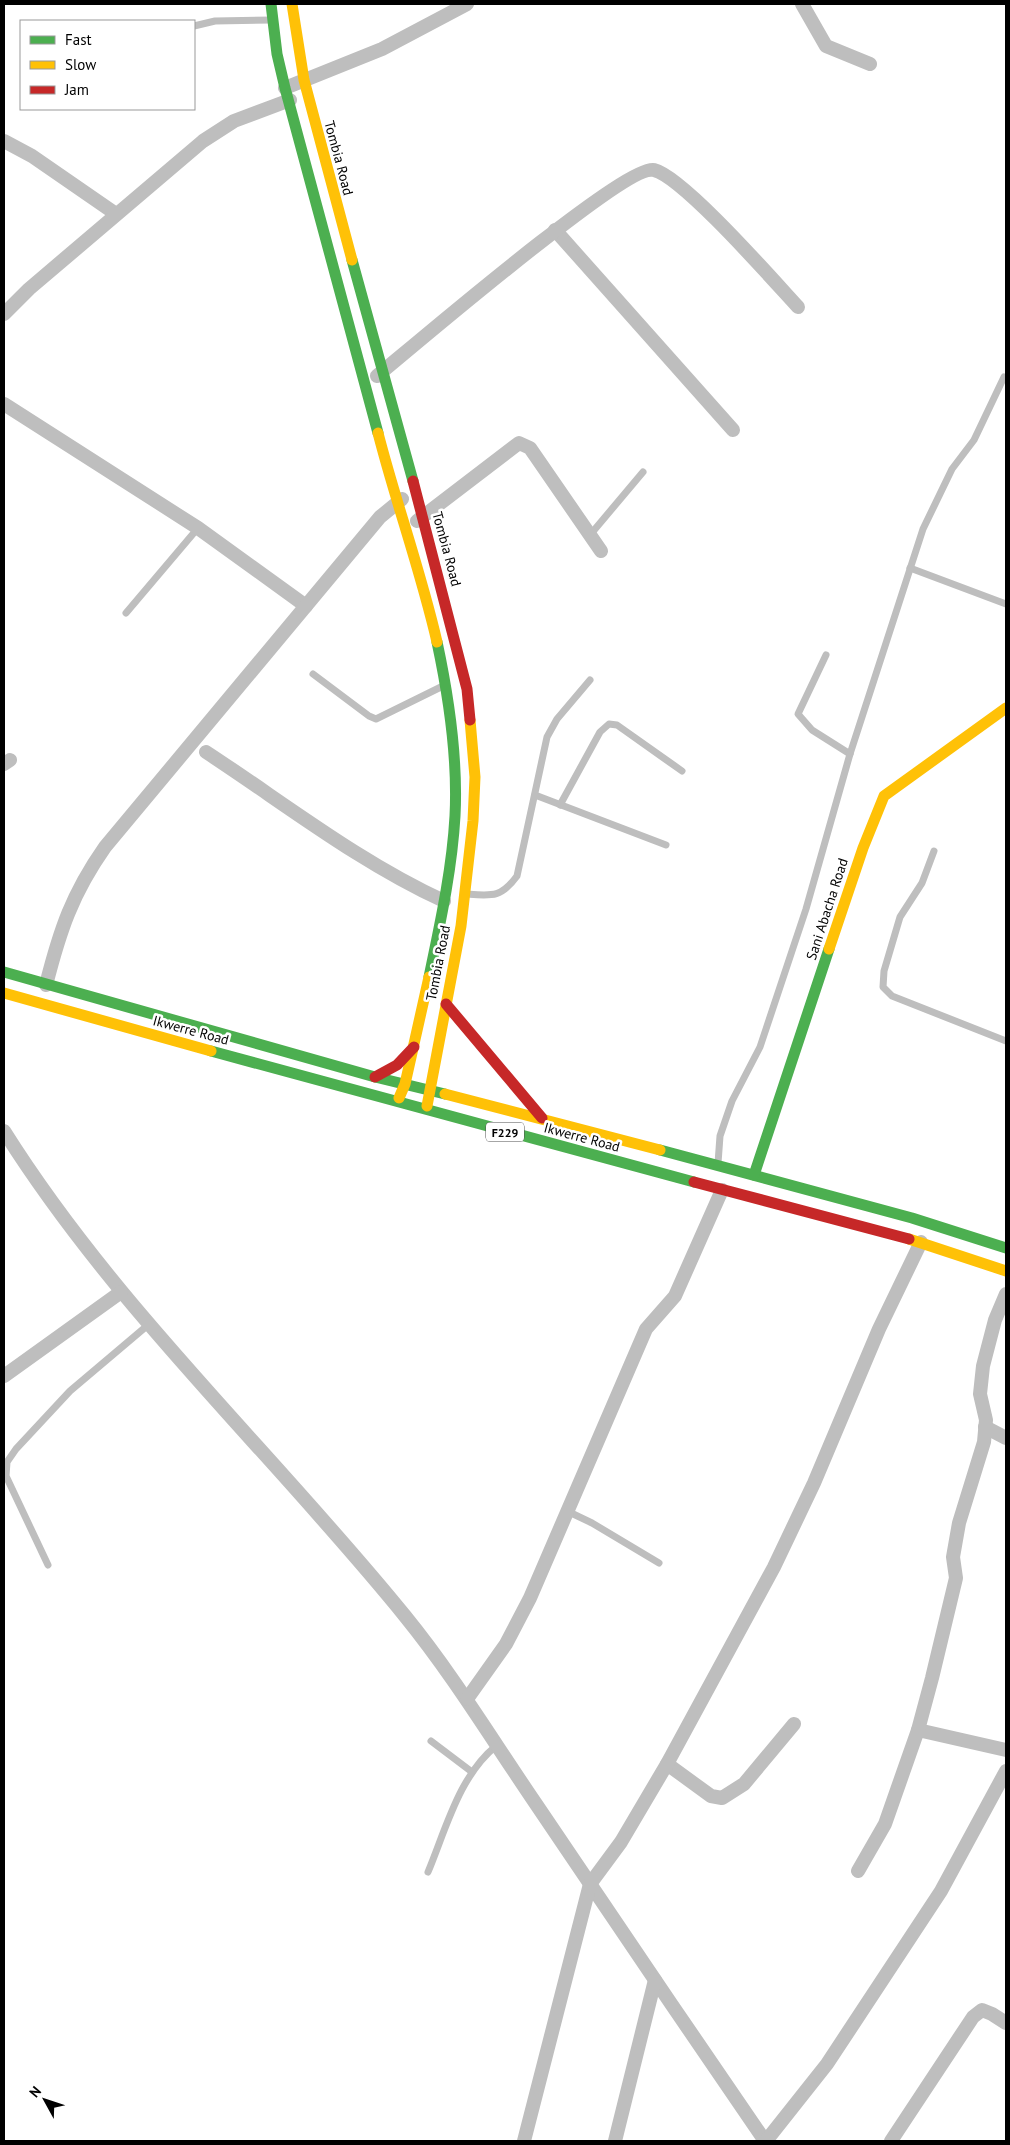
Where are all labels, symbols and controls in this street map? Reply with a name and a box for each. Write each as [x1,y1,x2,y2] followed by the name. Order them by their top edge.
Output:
[20,20,195,110] legend
[65,30,92,49] text: Fast
[65,55,96,74] text: Slow
[64,80,89,99] text: Jam
[320,119,358,197] street label: Tombia Road
[428,510,466,588] street label: Tombia Road
[802,856,852,962] street label: Sani Abacha Road
[422,924,454,1002] street label: Tombia Road
[151,1011,231,1049] street label: Ikwerre Road
[542,1118,622,1156] street label: Ikwerre Road
[486,1122,524,1142] road number: F229
[20,2075,70,2125] north arrow
[25,2082,45,2101] text: N

